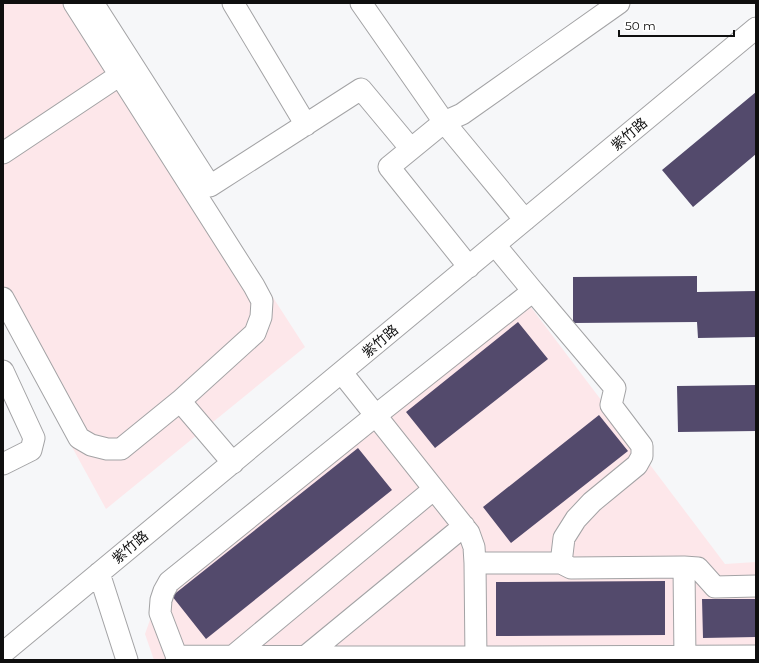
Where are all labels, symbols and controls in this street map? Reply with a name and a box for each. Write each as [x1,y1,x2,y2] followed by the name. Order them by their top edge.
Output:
[619,12,734,38] scale bar
[625,18,656,33] text: 50 m
[607,114,651,154] street label: 紫竹路
[358,321,402,361] street label: 紫竹路
[108,527,152,567] street label: 紫竹路

